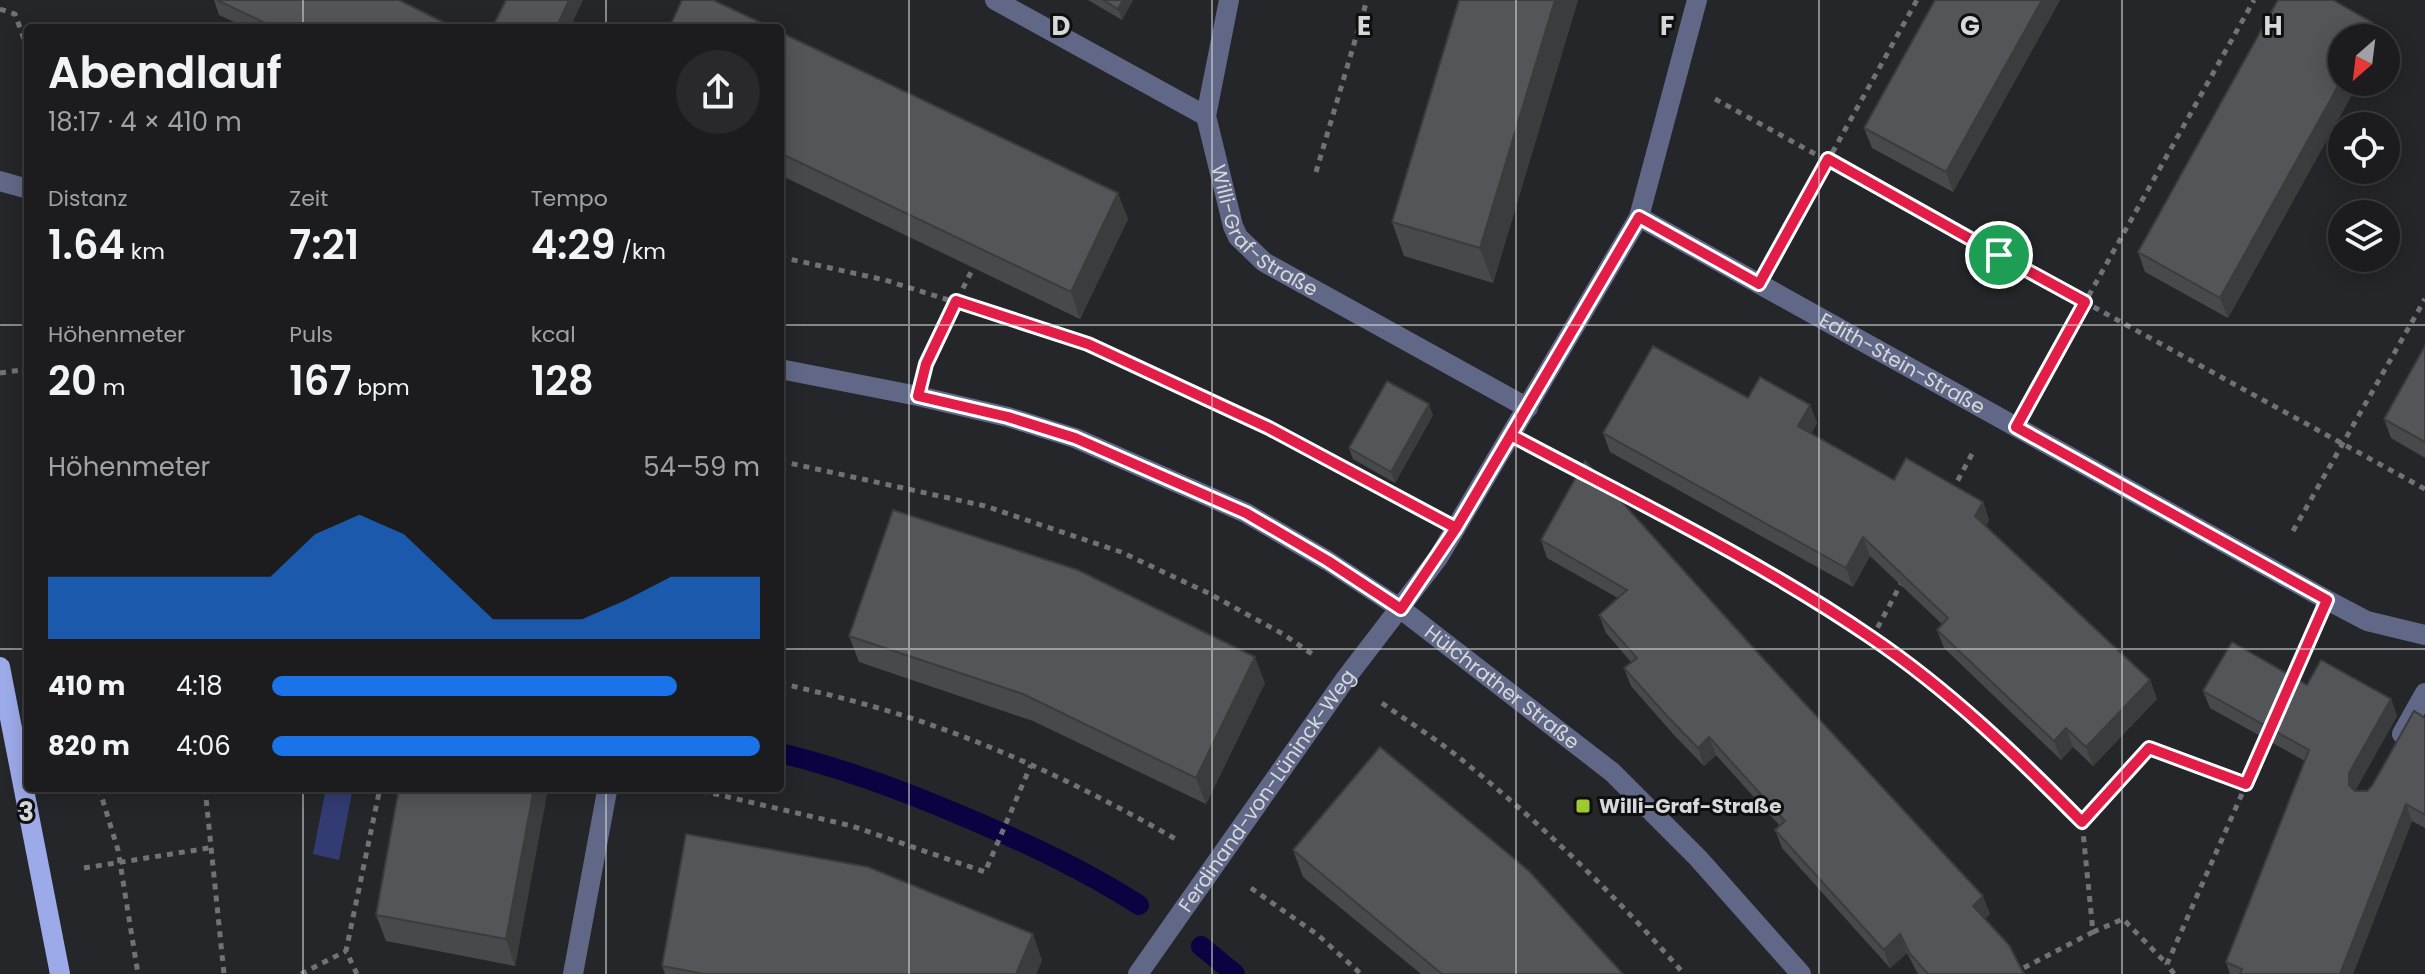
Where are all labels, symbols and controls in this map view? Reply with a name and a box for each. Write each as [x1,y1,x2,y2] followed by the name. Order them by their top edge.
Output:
[1052,8,1071,44] text: D
[1357,8,1371,44] text: E
[1660,8,1674,44] text: F
[1960,8,1980,44] text: G
[2263,8,2283,44] text: H
[2328,24,2400,96] north arrow
[2328,24,2400,272] map controls
[48,42,282,103] text: Abendlauf
[676,50,760,134] button: share
[48,104,242,140] text: 18:17 · 4 × 410 m
[2328,112,2400,184] button: locate
[1204,162,1323,303] street label: Willi-Graf-Straße
[48,183,127,214] text: Distanz
[289,183,328,214] text: Zeit
[531,183,608,214] text: Tempo
[2328,200,2400,272] button: layers
[48,217,125,273] text: 1.64
[289,217,359,273] text: 7:21
[531,217,616,273] text: 4:29
[1965,221,2033,289] pin
[1977,233,2021,277] icon: arrive
[125,236,165,267] text: km
[616,236,666,267] text: /km
[1814,306,1990,421] street label: Edith-Stein-Straße
[48,319,185,350] text: Höhenmeter
[289,319,333,350] text: Puls
[531,319,576,350] text: kcal
[48,353,97,409] text: 20
[289,353,351,409] text: 167
[531,353,594,409] text: 128
[97,372,125,403] text: m
[351,372,410,403] text: bpm
[48,449,210,485] text: Höhenmeter
[643,449,760,485] text: 54–59 m
[1419,618,1585,756] street label: Hülchrather Straße
[1172,663,1362,918] street label: Ferdinand-von-Lüninck-Weg
[48,668,125,704] text: 410 m
[176,668,223,704] text: 4:18
[48,728,130,764] text: 820 m
[176,728,231,764] text: 4:06
[1599,792,1782,820] place label: Willi-Graf-Straße
[18,794,34,830] text: 3
[1574,797,1592,815] marker: Willi-Graf-Straße

